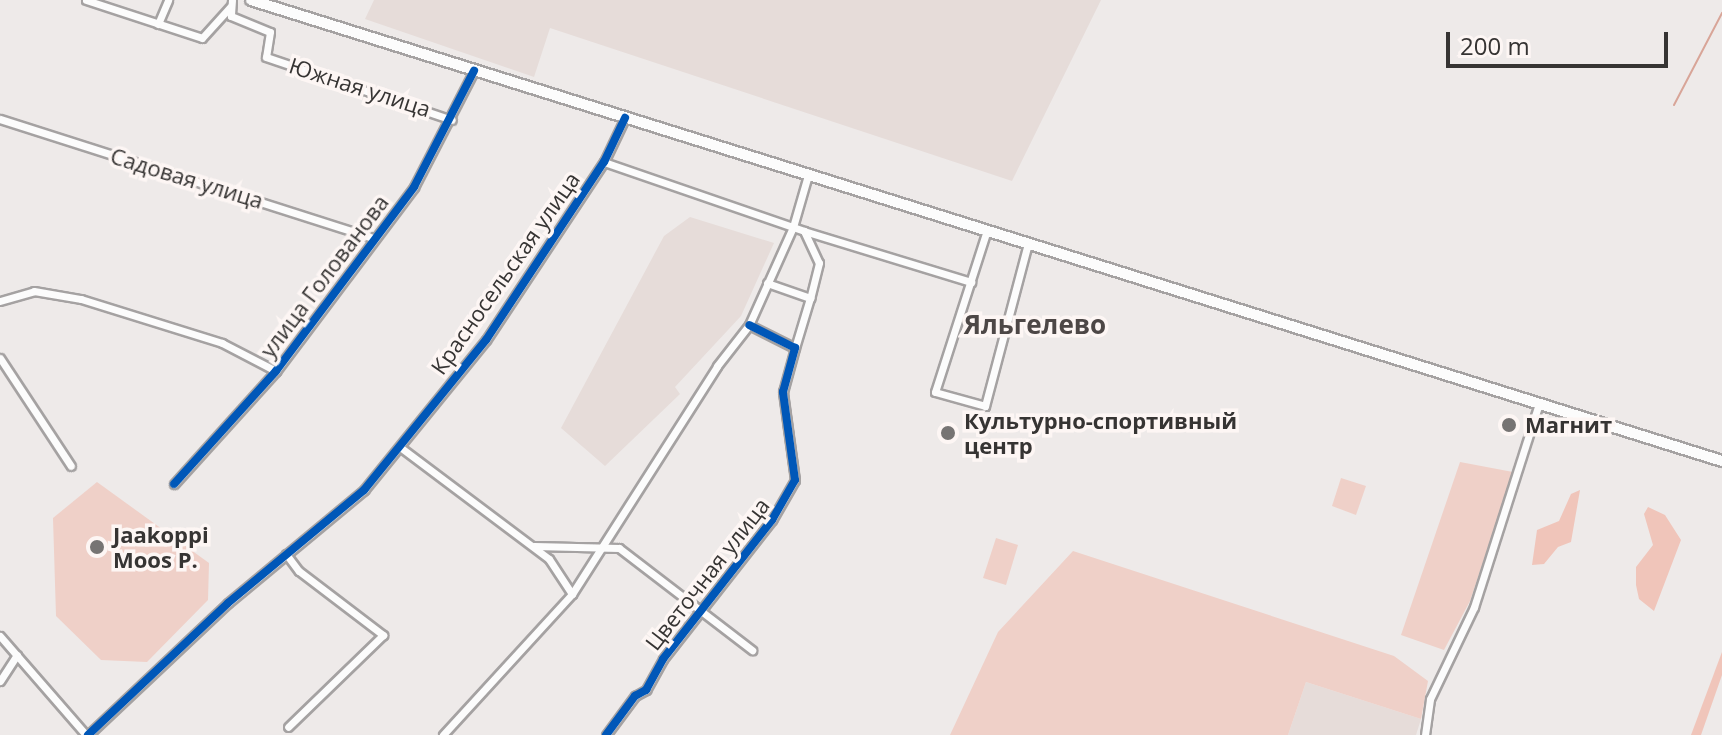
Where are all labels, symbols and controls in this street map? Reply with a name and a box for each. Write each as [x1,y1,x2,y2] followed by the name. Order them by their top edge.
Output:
[1450,16,1672,66] scale bar
[1460,29,1530,62] text: 200 m
[286,52,434,122] street label: Южная улица
[107,142,267,214] street label: Садовая улица
[425,167,585,379] street label: Красносельская улица
[254,190,394,362] street label: улица Голованова
[964,309,1106,341] district label: Яльгелево
[964,407,1237,458] place label: Культурно-спортивный центр
[1525,412,1612,438] place label: Магнит
[1500,416,1518,434] marker: Магнит
[939,424,957,442] marker: Культурно-спортивный центр
[639,493,775,655] street label: Цветочная улица
[113,521,209,572] place label: Jaakoppi Moos P.
[88,538,106,556] marker: Jaakoppi Moos P.

